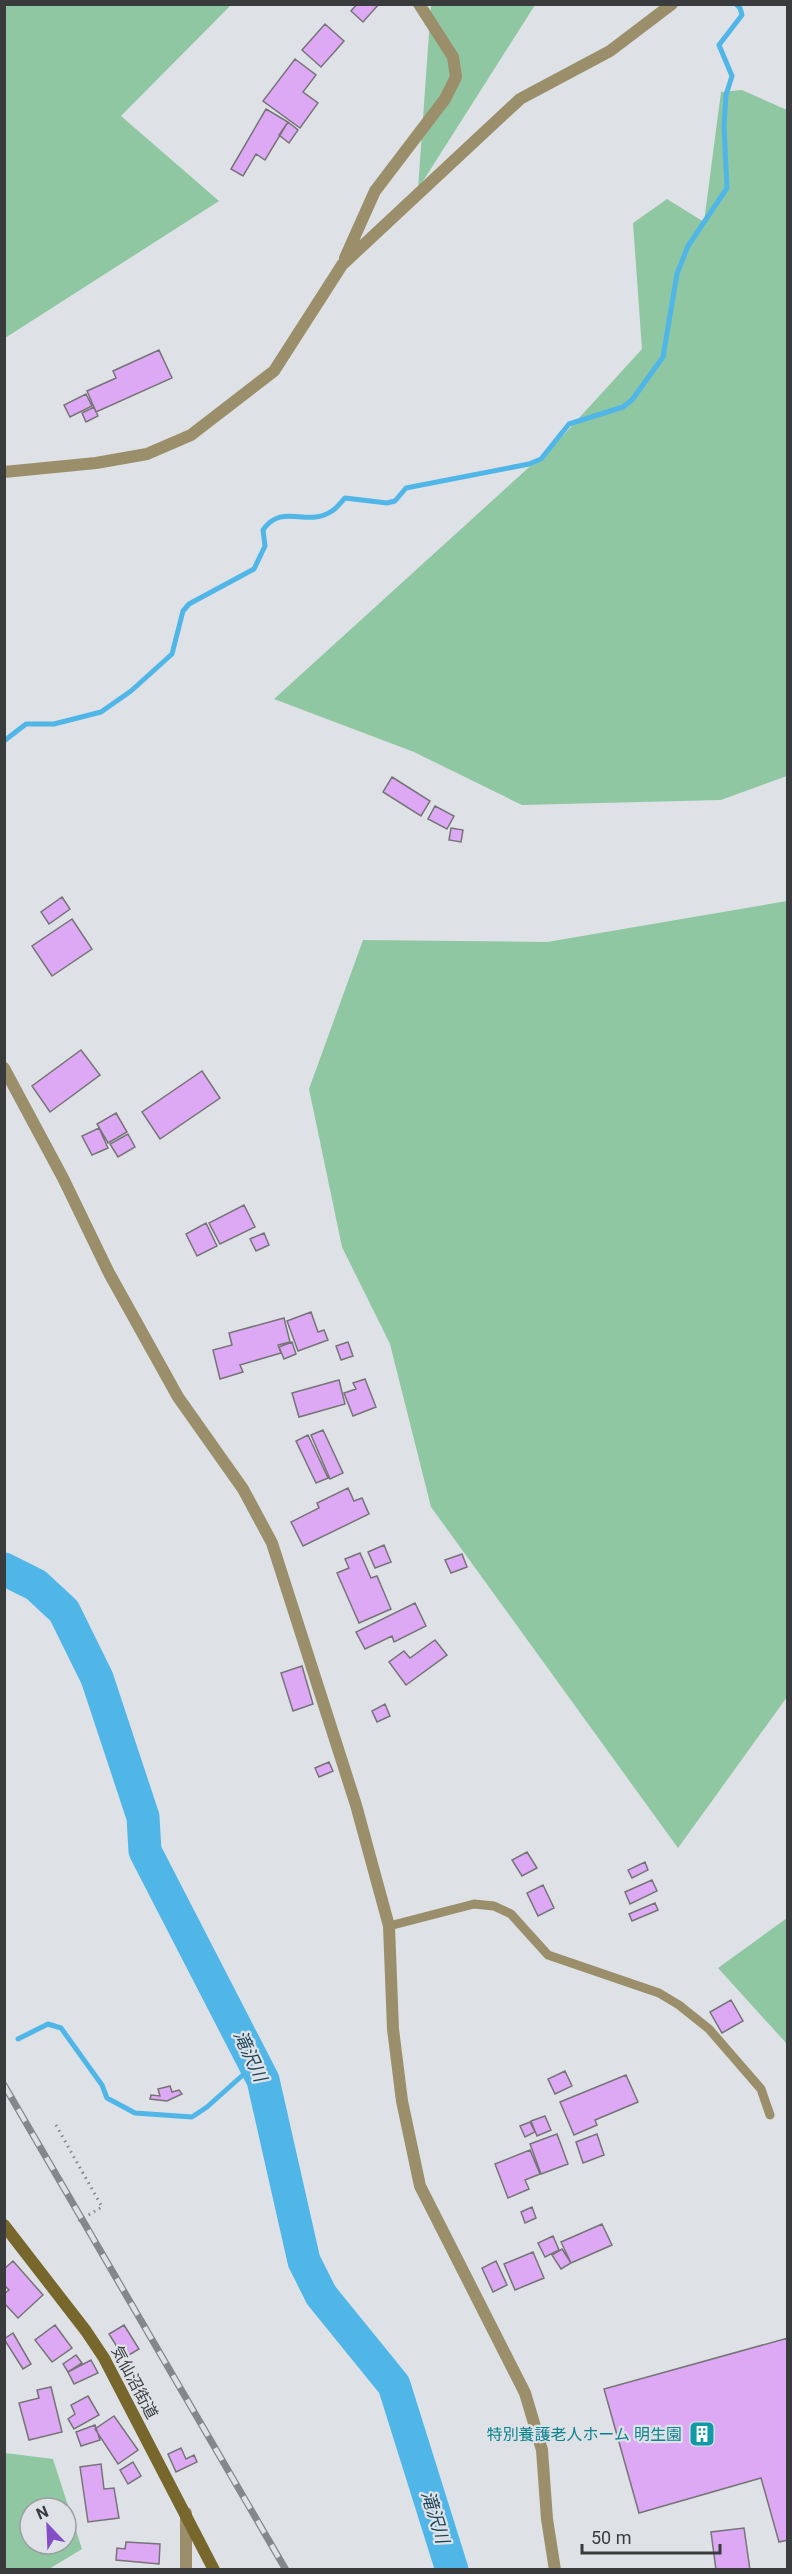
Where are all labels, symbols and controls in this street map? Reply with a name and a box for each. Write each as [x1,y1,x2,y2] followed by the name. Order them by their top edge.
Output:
[230,2027,272,2087] water label: 滝沢川
[107,2342,162,2422] street label: 気仙沼街道
[687,2419,717,2449] building icon: 特別養護老人ホーム 明生園
[487,2425,682,2444] place label: 特別養護老人ホーム 明生園
[418,2488,454,2548] water label: 滝沢川
[18,2496,78,2556] north arrow
[33,2502,51,2524] text: N
[582,2517,720,2555] scale bar
[591,2527,631,2548] text: 50 m

